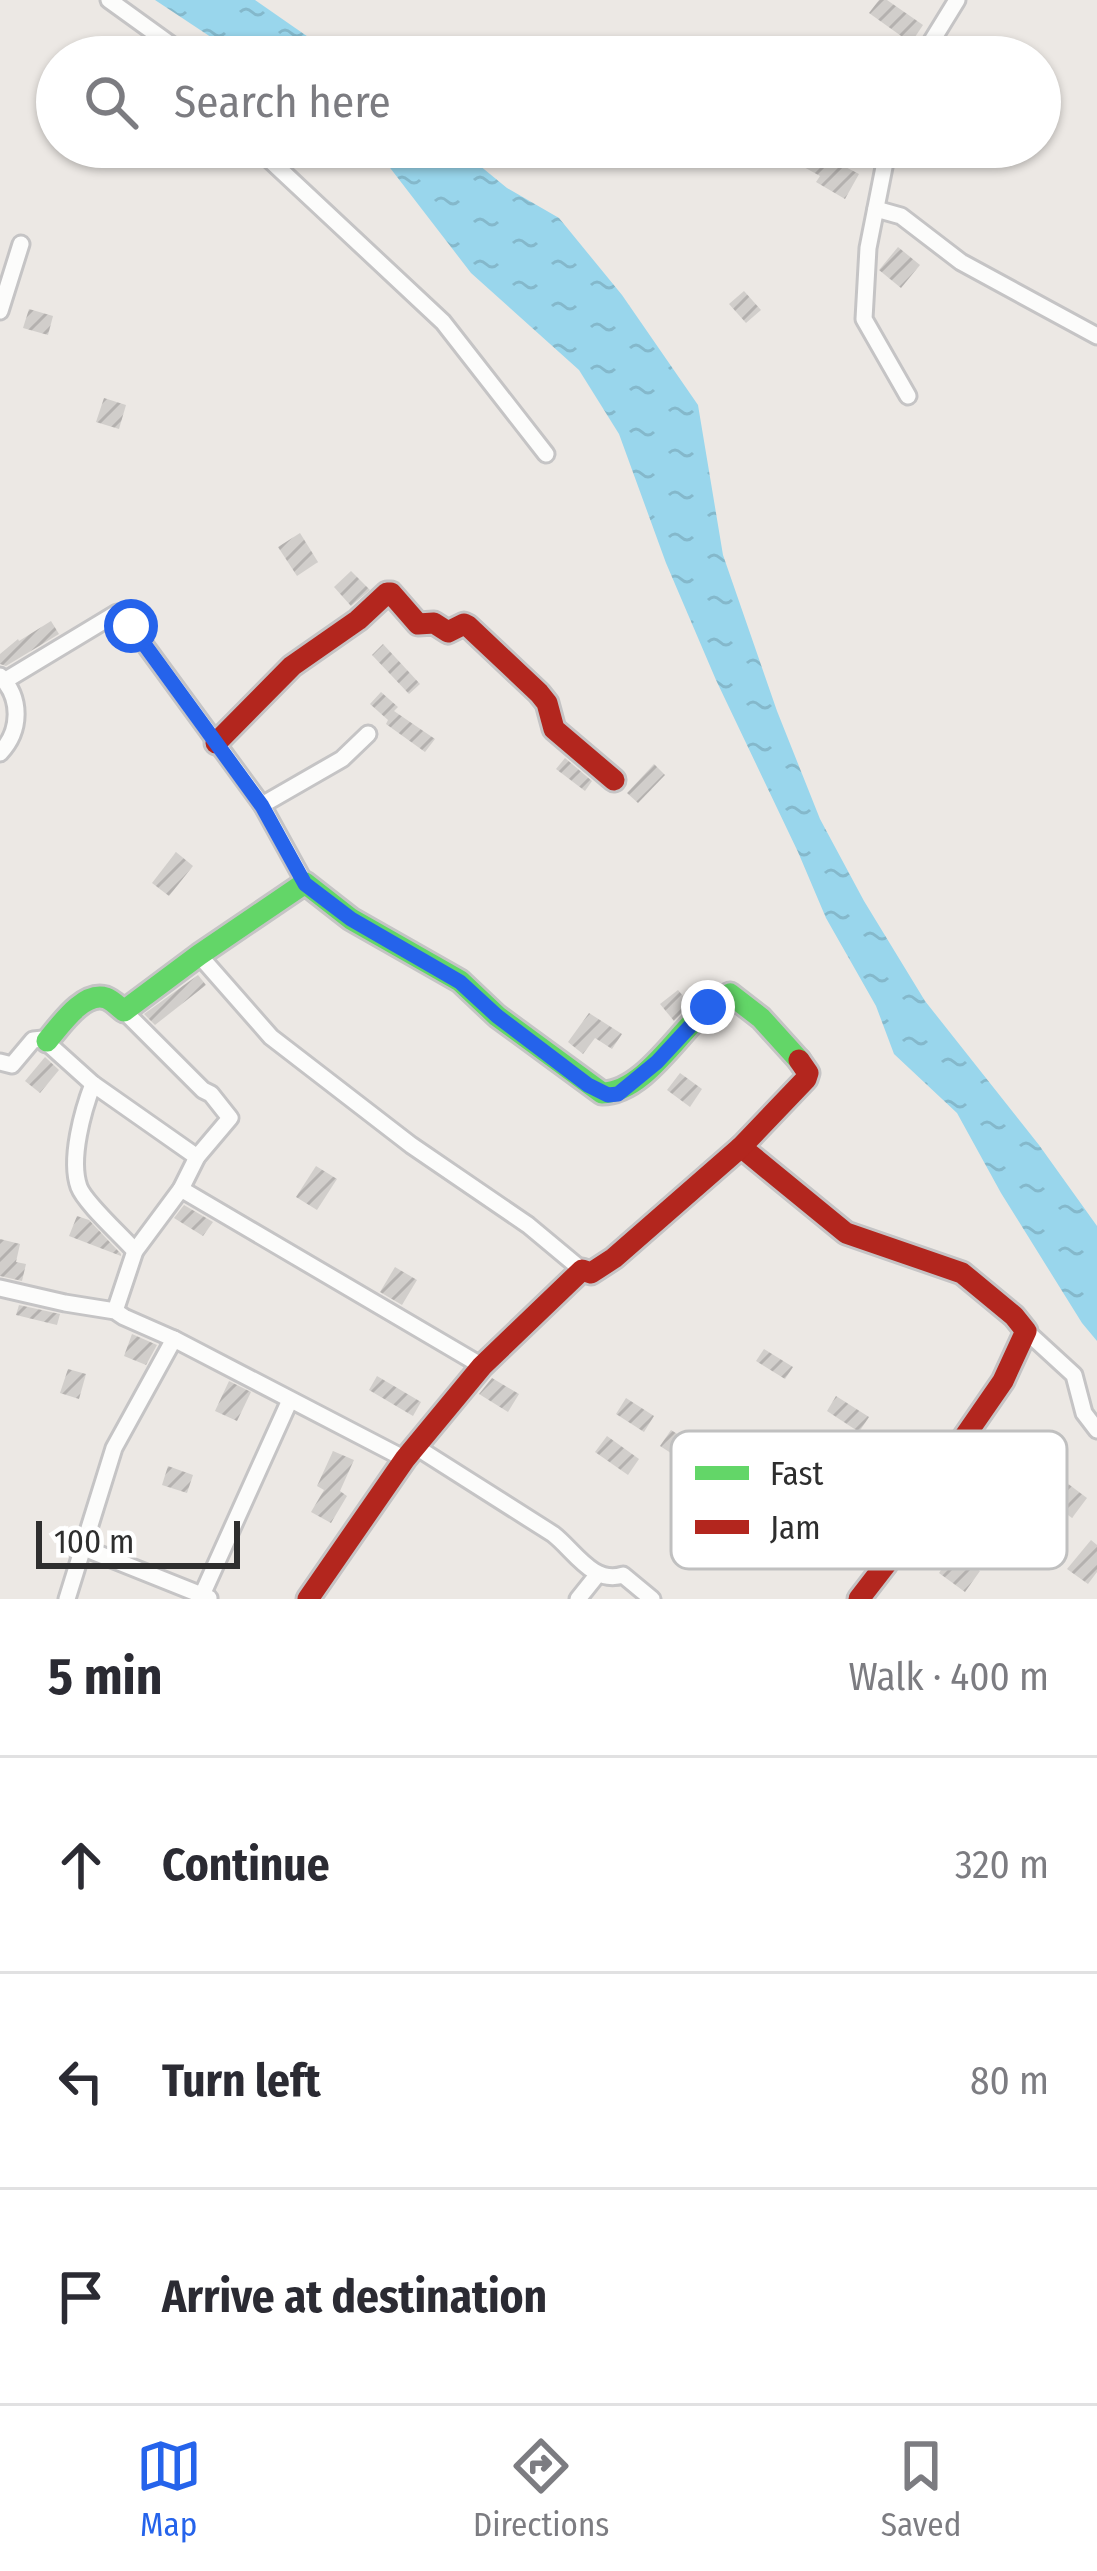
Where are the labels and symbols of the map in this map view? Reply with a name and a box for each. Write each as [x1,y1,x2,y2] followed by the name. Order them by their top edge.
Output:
[104,599,158,653] route start
[681,980,735,1034] route end
[671,1431,1067,1569] legend
[770,1454,824,1494] text: Fast
[770,1508,821,1548] text: Jam
[36,1515,240,1568] scale bar

